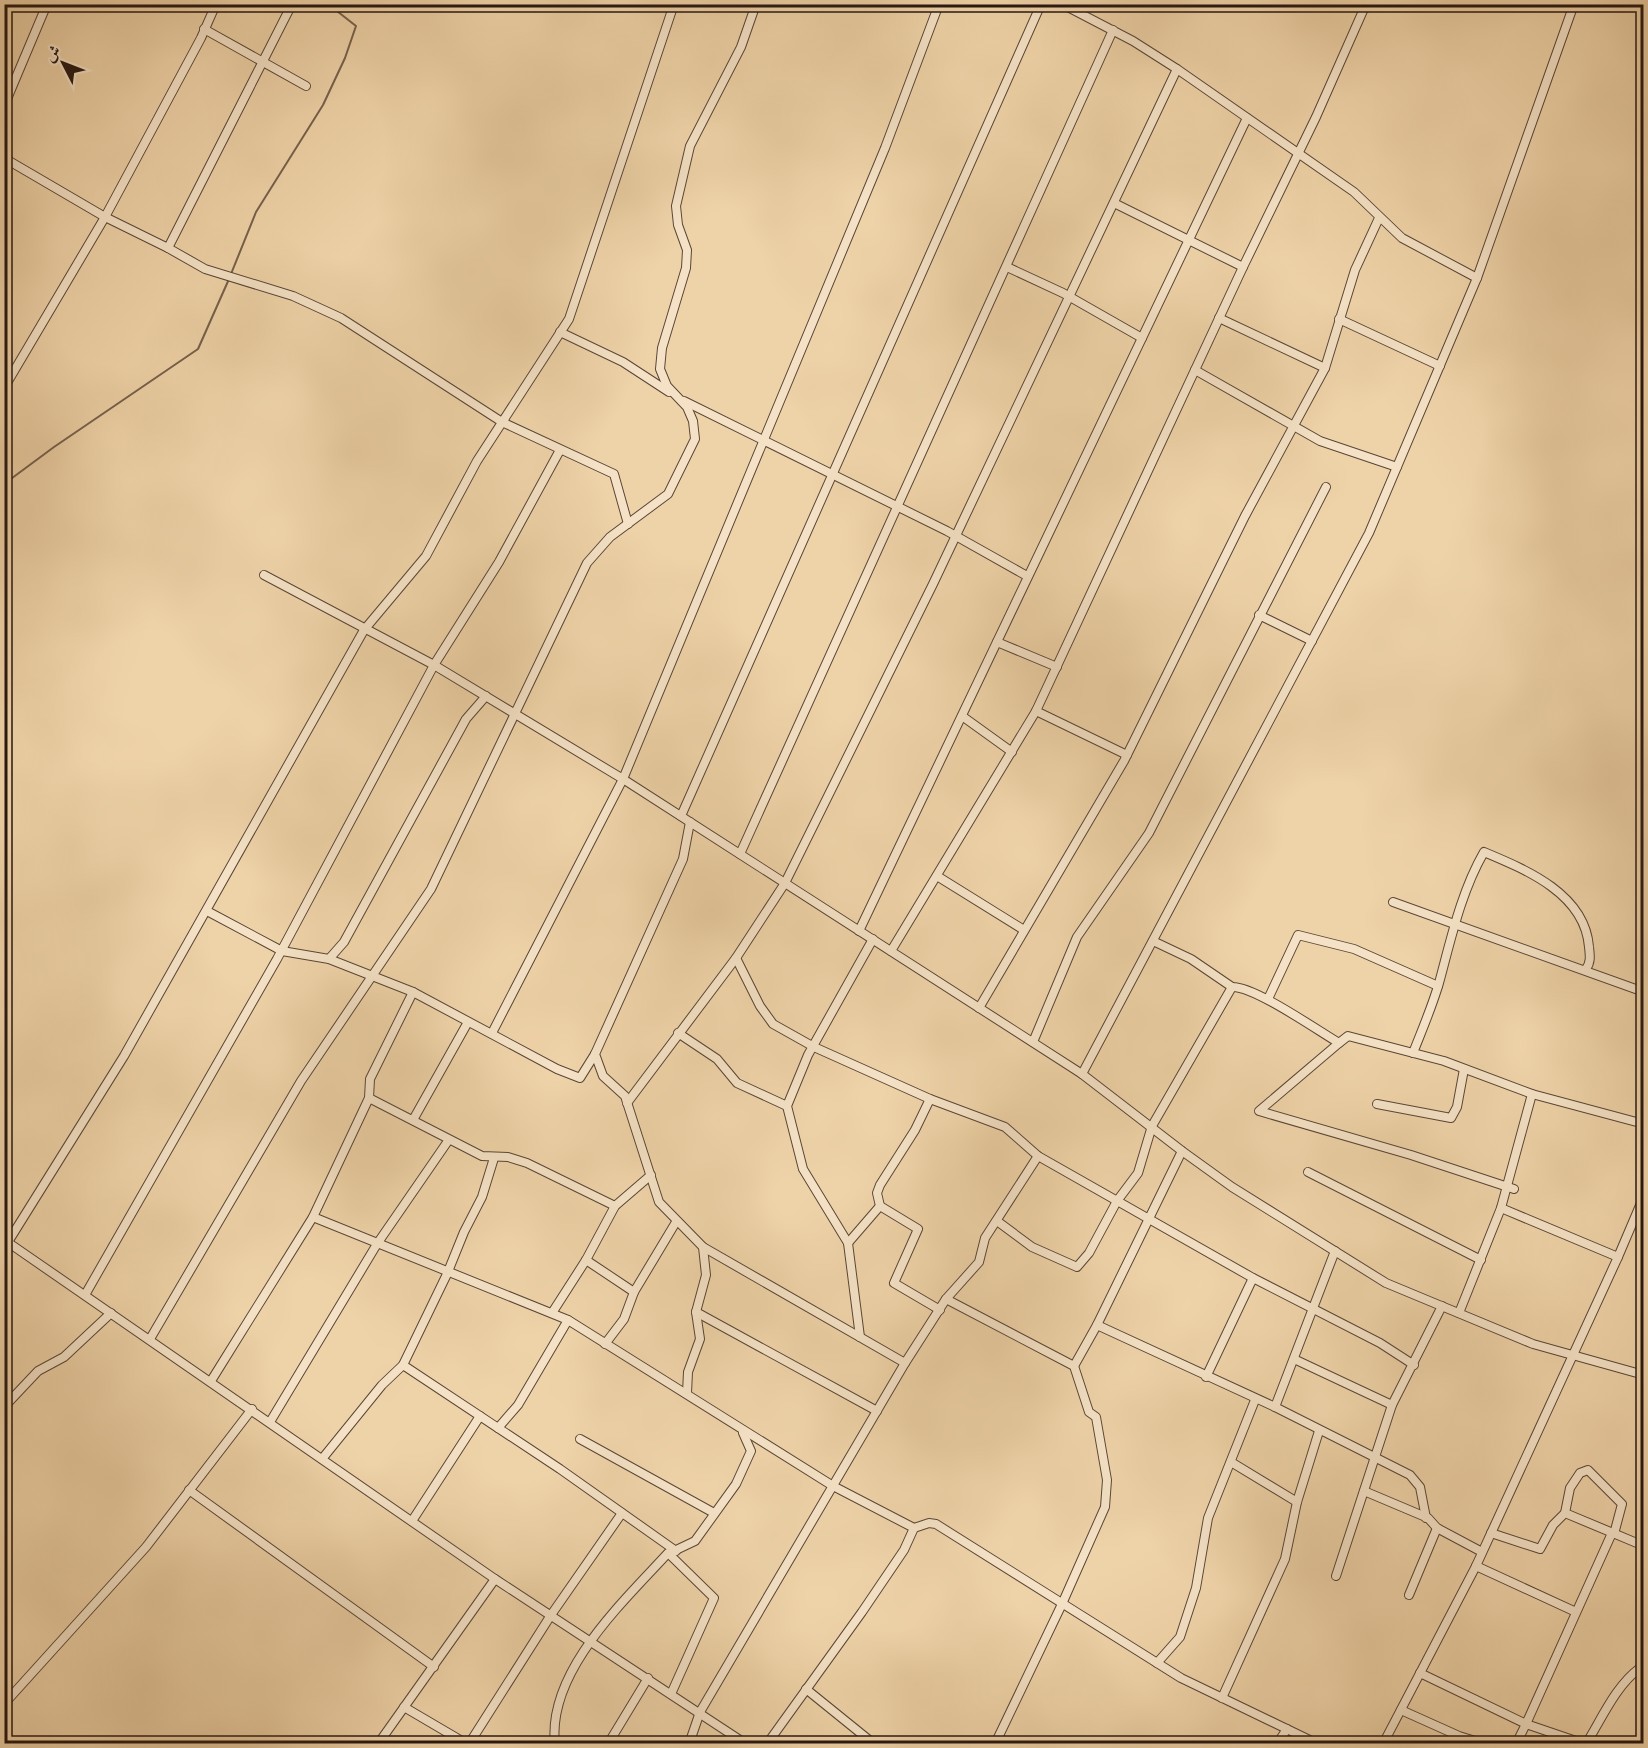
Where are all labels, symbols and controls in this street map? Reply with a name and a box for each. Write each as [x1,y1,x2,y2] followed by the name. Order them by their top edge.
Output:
[33,33,93,93] north arrow
[40,41,68,68] text: ش

